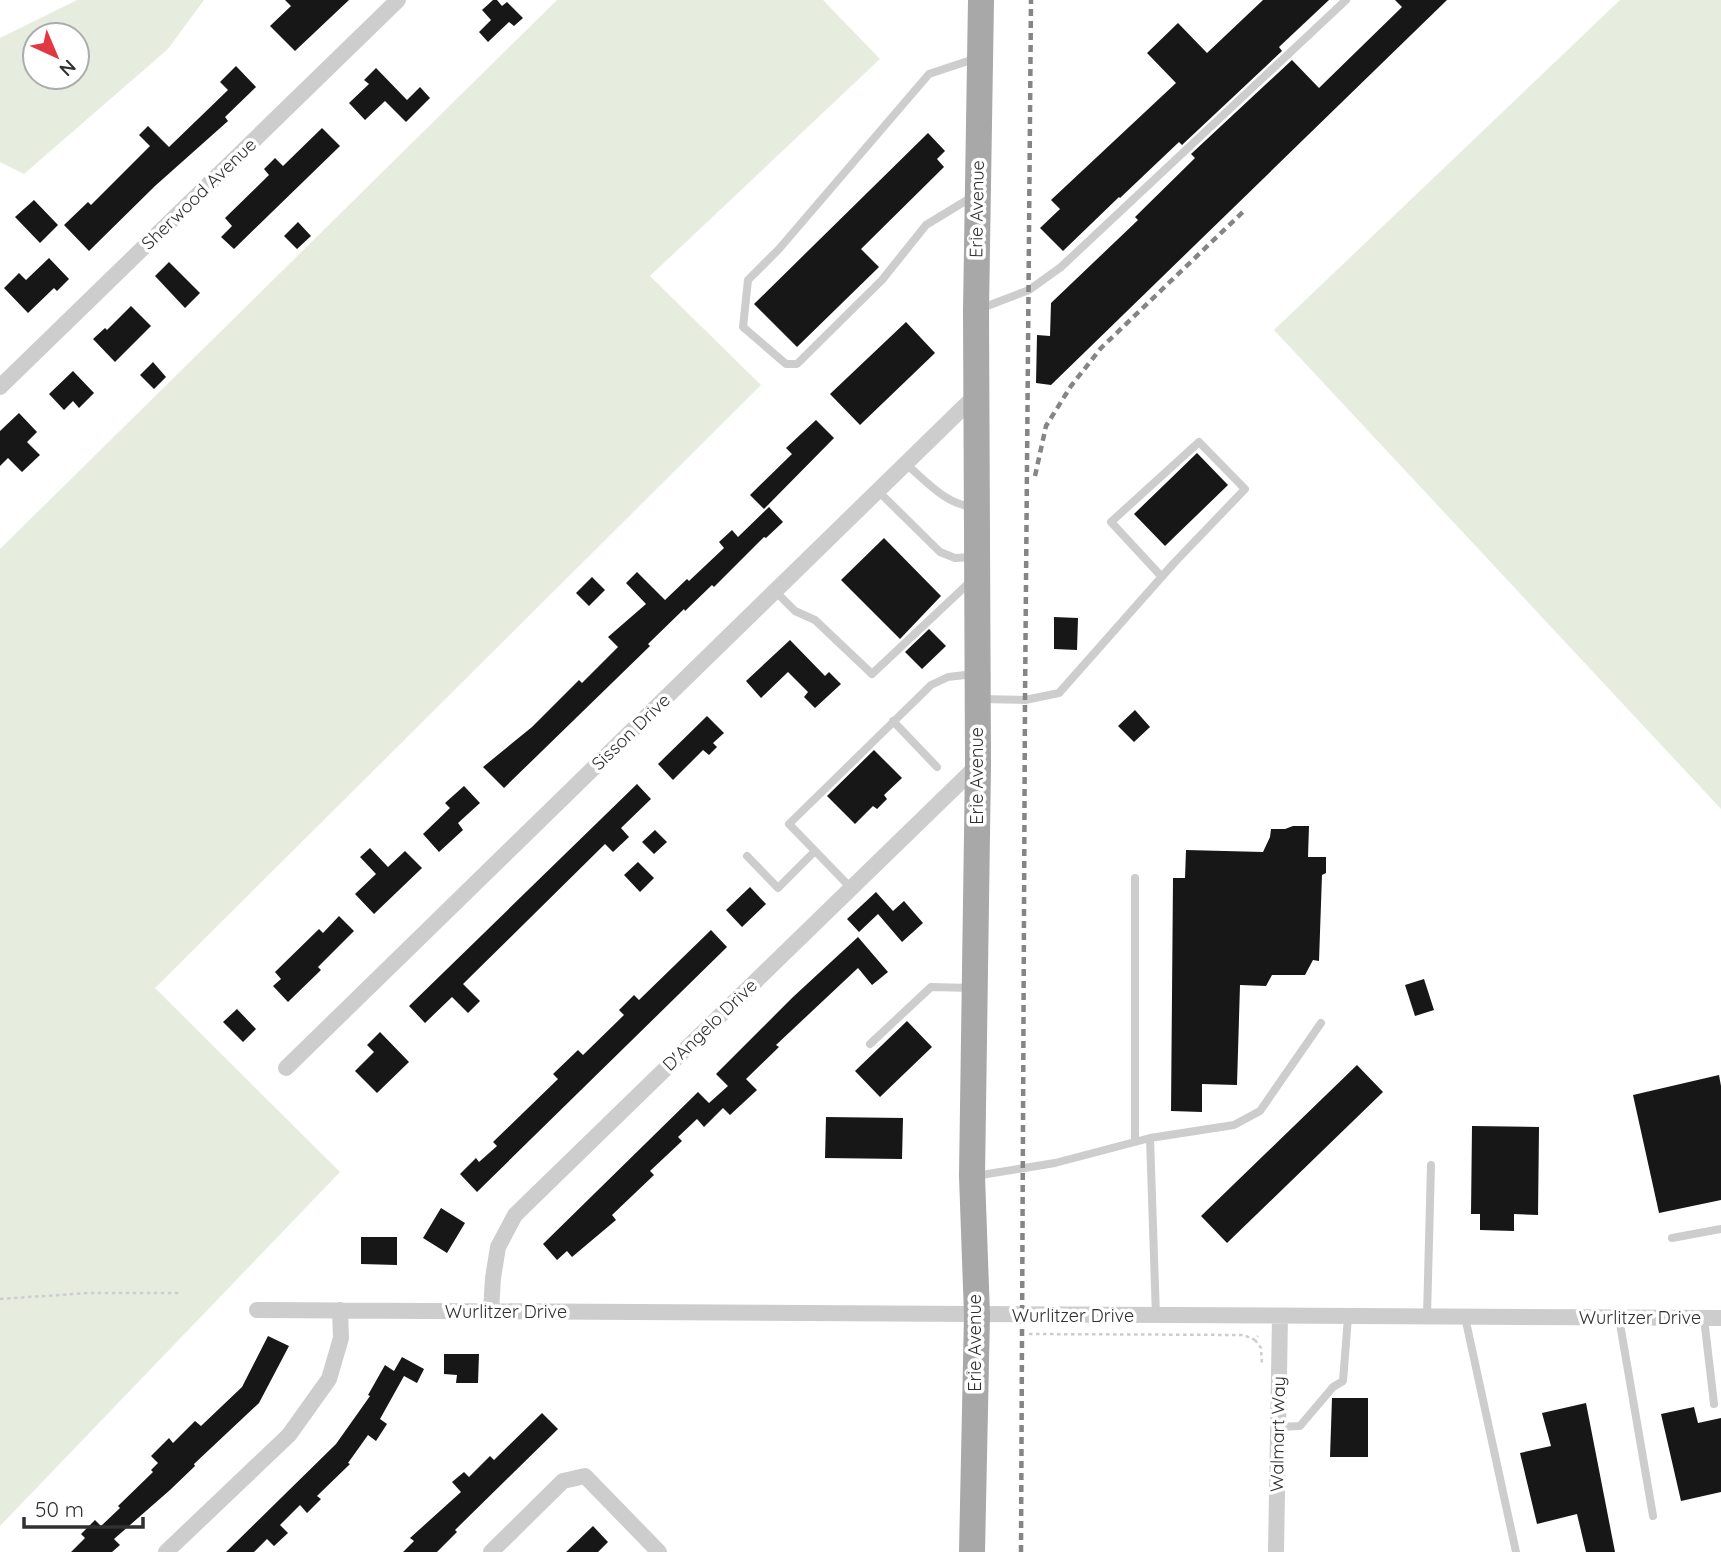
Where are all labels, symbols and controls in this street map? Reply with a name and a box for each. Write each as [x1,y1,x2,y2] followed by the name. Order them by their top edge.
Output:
[21,21,91,91] north arrow
[54,55,81,82] text: N
[136,133,261,254] street label: Sherwood Avenue
[964,160,989,258] street label: Erie Avenue
[587,689,675,775] street label: Sisson Drive
[965,727,988,825] street label: Erie Avenue
[658,974,762,1075] street label: D'Angelo Drive
[963,1294,986,1392] street label: Erie Avenue
[445,1300,567,1323] street label: Wurlitzer Drive
[1012,1304,1134,1327] street label: Wurlitzer Drive
[1579,1306,1701,1329] street label: Wurlitzer Drive
[1265,1376,1290,1492] street label: Walmart Way
[24,1486,144,1530] scale bar
[35,1496,84,1522] text: 50 m

